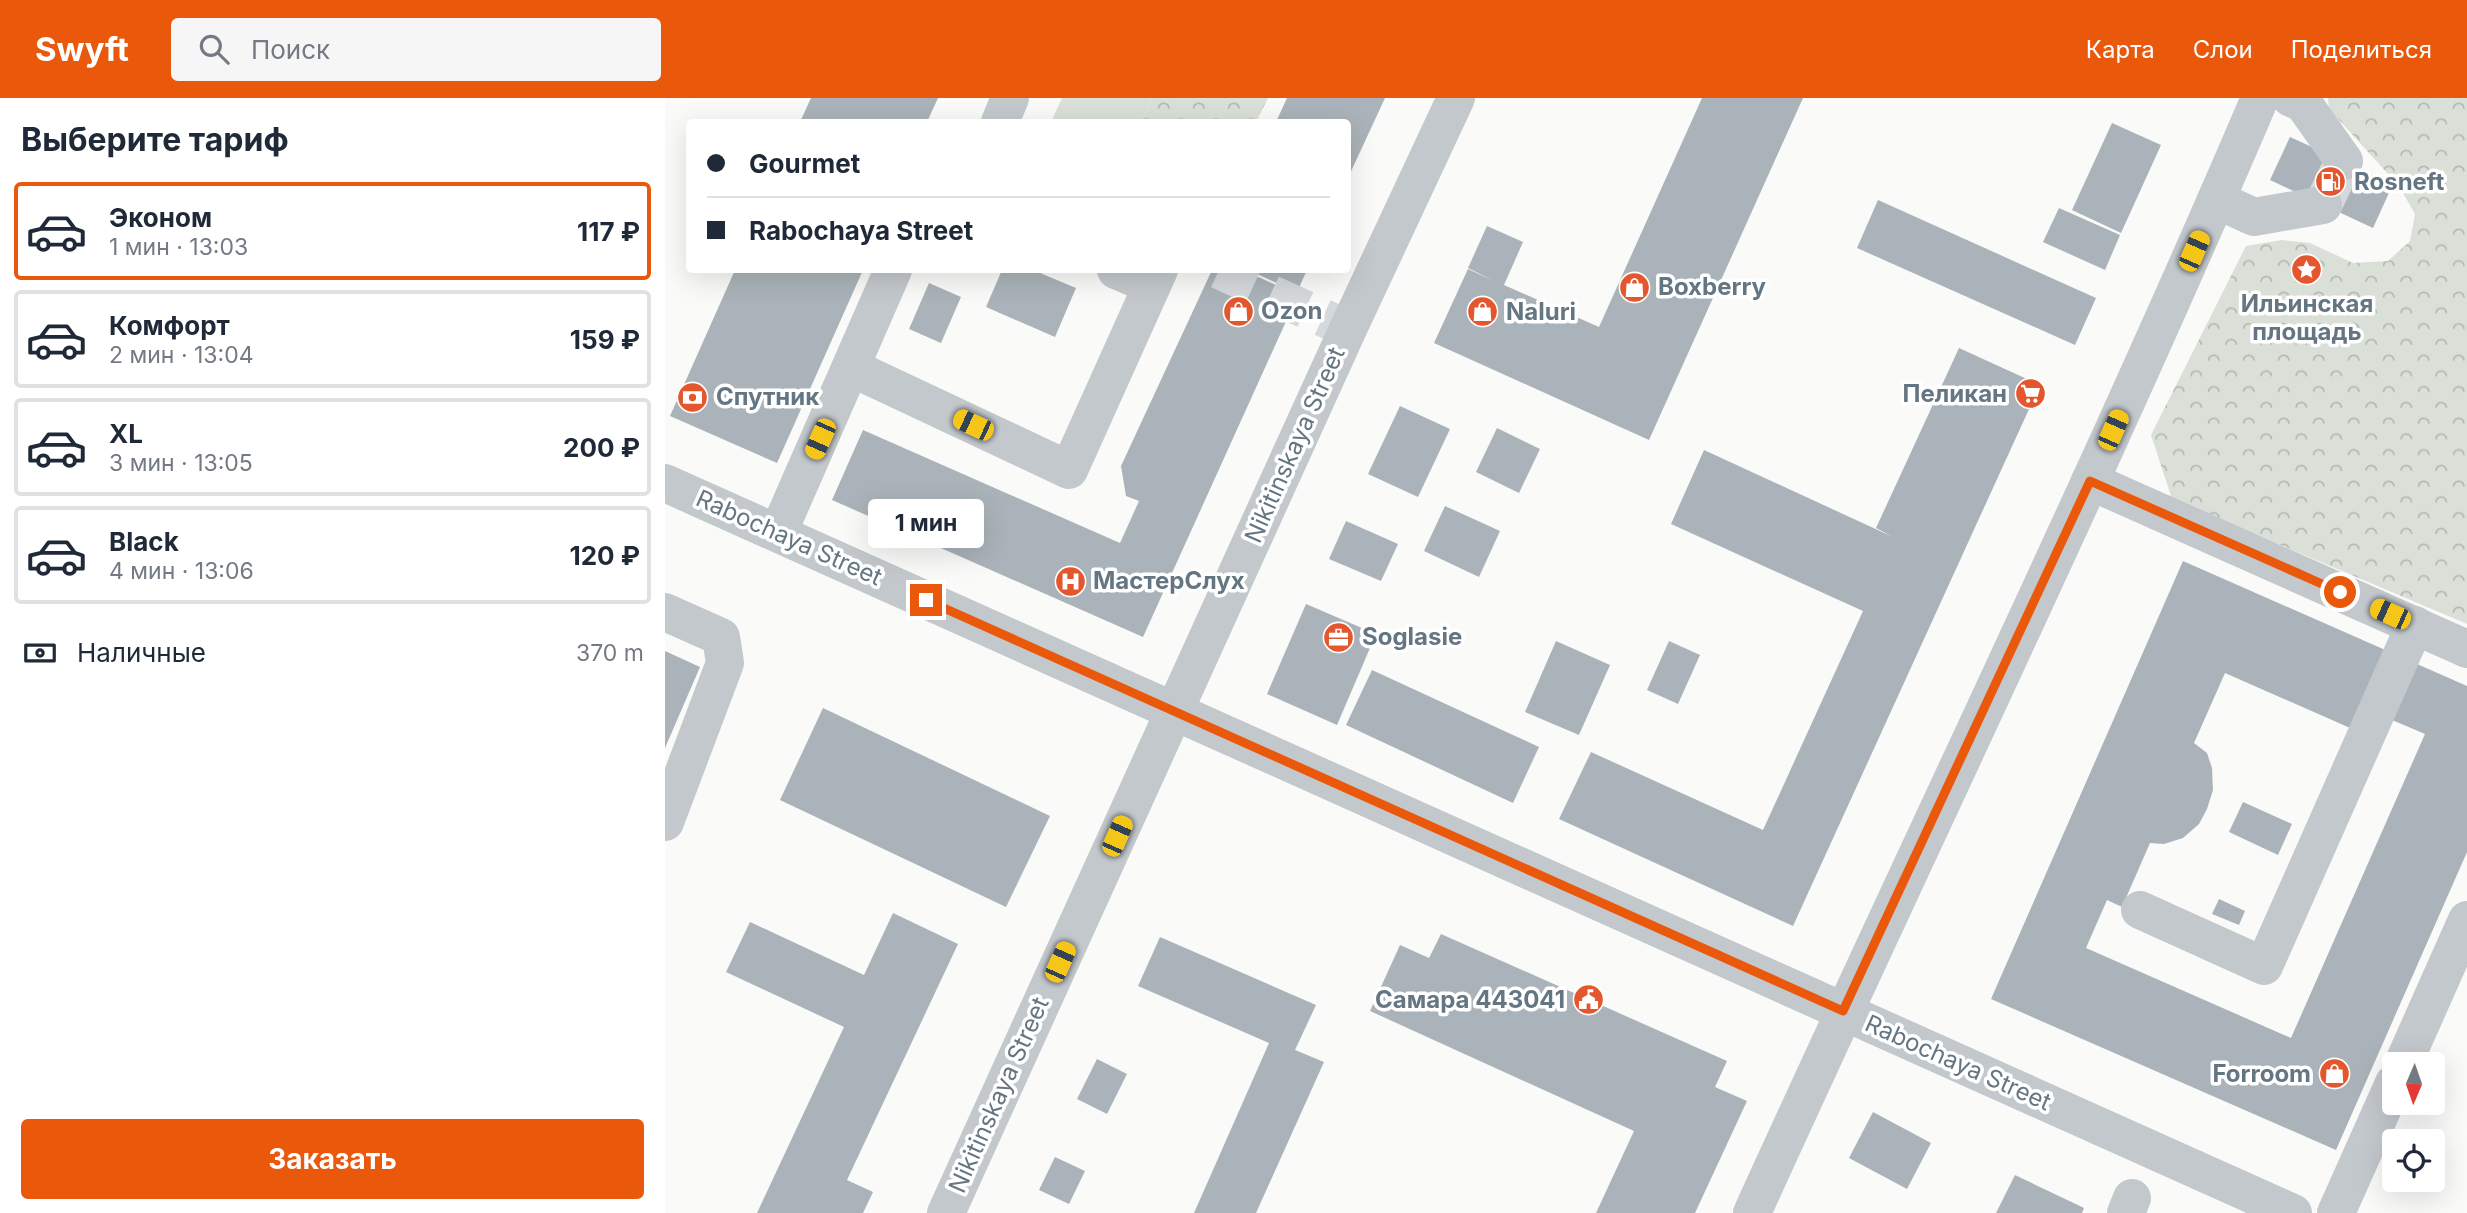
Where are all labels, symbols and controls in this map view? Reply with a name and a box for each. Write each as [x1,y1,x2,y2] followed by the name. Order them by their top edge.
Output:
[171,18,661,81] search box
[35,29,129,69] text: Swyft
[195,30,233,68] icon: search
[251,34,330,65] text: Поиск
[2086,35,2155,64] text: Карта
[2193,35,2253,64] text: Слои
[2291,35,2432,64] text: Поделиться
[21,120,289,159] text: Выберите тариф
[749,148,860,179] text: Gourmet
[2314,165,2348,199] fuel station icon: Rosneft
[2354,167,2444,196] place label: Rosneft
[25,200,88,263] icon: car
[109,202,212,233] text: Эконом
[749,215,973,246] text: Rabochaya Street
[577,216,640,247] text: 117 ₽
[2176,228,2213,274] car
[109,233,248,261] text: 1 мин · 13:03
[2290,253,2324,287] place icon: Ильинская площадь
[1618,270,1652,304] shop icon: Boxberry
[1658,272,1767,301] place label: Boxberry
[2241,289,2373,346] place label: Ильинская площадь
[1221,294,1255,328] shop icon: Ozon
[1466,295,1500,329] shop icon: Naluri
[1261,296,1322,325] place label: Ozon
[1506,297,1576,326] place label: Naluri
[25,308,88,371] icon: car
[109,310,230,341] text: Комфорт
[570,324,640,355] text: 159 ₽
[109,341,254,369] text: 2 мин · 13:04
[1238,342,1351,547] street label: Nikitinskaya Street
[2013,377,2047,411] supermarket icon: Пеликан
[1902,379,2007,408] place label: Пеликан
[676,380,710,414] bank icon: Спутник
[716,382,819,411] place label: Спутник
[950,407,997,443] car
[2095,407,2132,453] car
[25,416,88,479] icon: car
[802,416,839,462] car
[109,418,143,449] text: XL
[563,432,640,463] text: 200 ₽
[109,449,253,477] text: 3 мин · 13:05
[692,484,887,592] street label: Rabochaya Street
[868,498,984,547] callout: 1 мин
[895,509,957,537] text: 1 мин
[25,524,88,587] icon: car
[109,526,179,557] text: Black
[569,540,640,571] text: 120 ₽
[109,557,254,585] text: 4 мин · 13:06
[1053,564,1087,598] hospital icon: МастерСлух
[1093,566,1245,595] place label: МастерСлух
[2324,576,2356,608] route start
[910,584,942,616] route end
[2367,596,2414,632] car
[1322,620,1356,654] office icon: Soglasie
[1362,622,1462,651] place label: Soglasie
[21,634,59,672] icon: cash
[77,637,206,668] text: Наличные
[576,639,644,667] text: 370 m
[1099,813,1136,859] car
[1042,939,1079,985] car
[1571,983,1605,1017] public building icon: Самара 443041
[1375,985,1565,1014] place label: Самара 443041
[942,992,1055,1197] street label: Nikitinskaya Street
[1861,1009,2056,1117] street label: Rabochaya Street
[2382,1052,2445,1115] north arrow
[2382,1052,2445,1192] map controls
[2317,1057,2351,1091] shop icon: Forroom
[2212,1059,2311,1088] place label: Forroom
[21,1119,644,1199] button: Заказать
[2382,1129,2445,1192] button: locate

